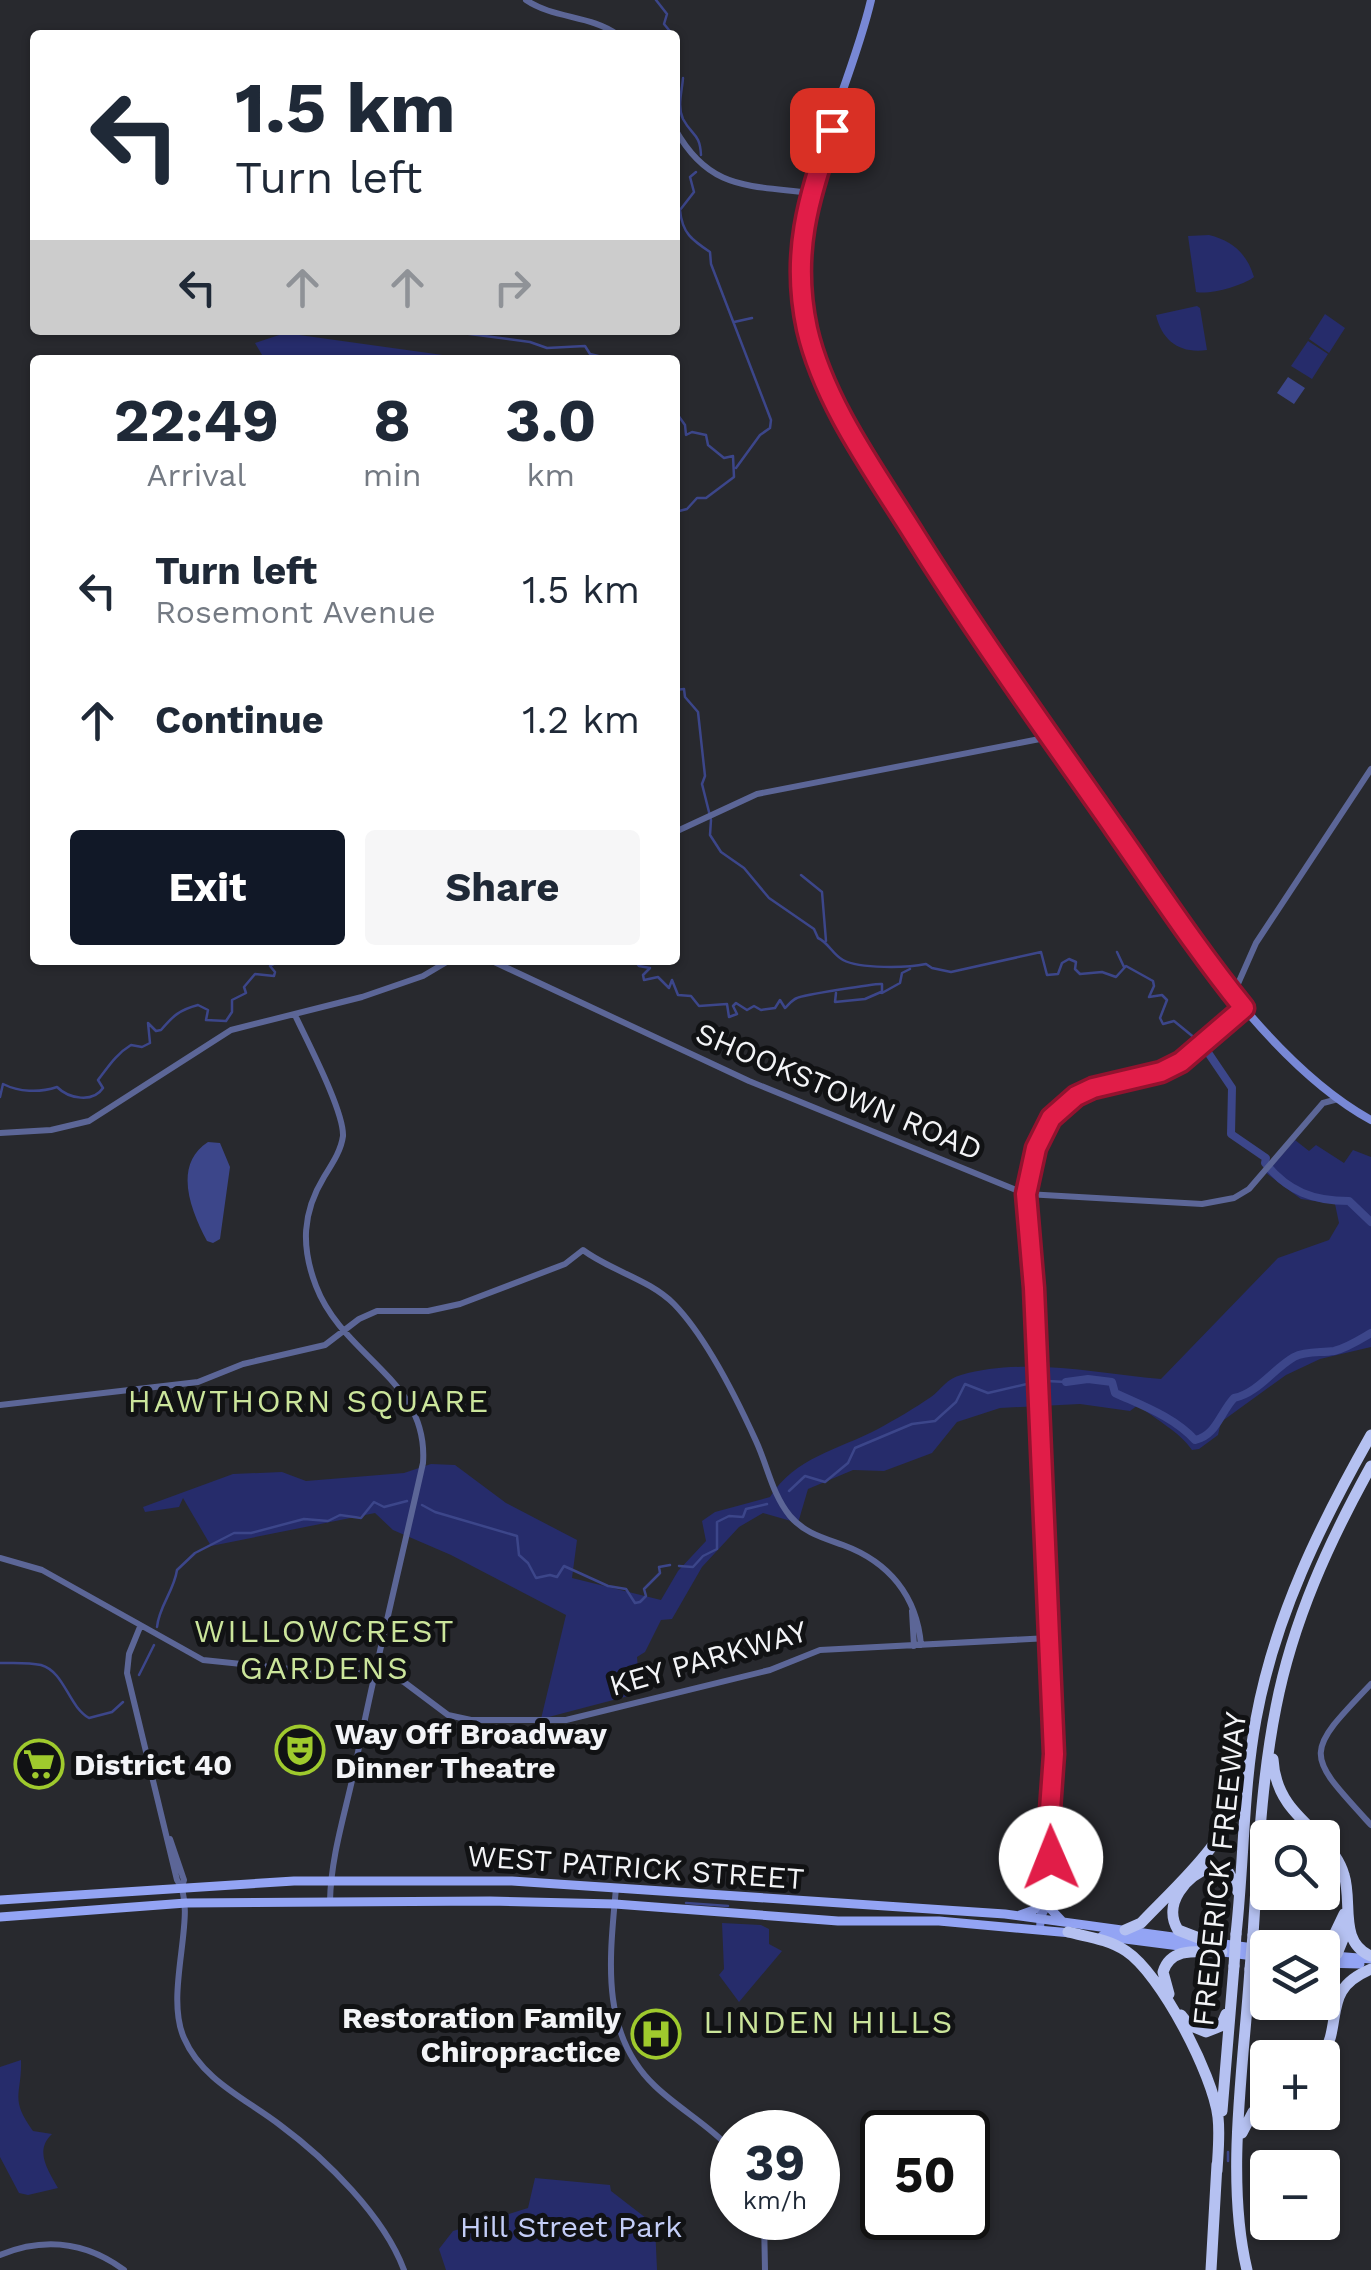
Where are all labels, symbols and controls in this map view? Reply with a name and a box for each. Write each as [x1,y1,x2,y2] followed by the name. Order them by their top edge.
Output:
[235,67,456,149] text: 1.5 km
[70,70,200,200] icon: left
[790,88,875,173] pin
[805,103,860,158] icon: arrive
[235,151,422,204] text: Turn left
[170,260,225,315] icon: left
[275,260,330,315] icon: ahead
[380,260,435,315] icon: ahead
[485,260,540,315] icon: right
[114,385,279,456] text: 22:49
[373,385,411,456] text: 8
[505,385,596,456] text: 3.0
[146,456,246,494] text: Arrival
[363,456,422,494] text: min
[526,456,575,494] text: km
[155,549,317,593] text: Turn left
[70,563,125,618] icon: left
[522,568,640,612] text: 1.5 km
[155,593,436,631] text: Rosemont Avenue
[70,693,125,748] icon: ahead
[155,698,324,742] text: Continue
[522,698,640,742] text: 1.2 km
[70,830,345,945] button: Exit
[365,830,640,945] button: Share
[691,1015,987,1167] street label: SHOOKSTOWN ROAD
[127,1382,491,1420] district label: HAWTHORN SQUARE
[194,1612,456,1687] district label: WILLOWCREST GARDENS
[605,1613,811,1703] street label: KEY PARKWAY
[1185,1710,1253,2028] street label: FREDERICK FREEWAY
[335,1716,607,1785] place label: Way Off Broadway Dinner Theatre
[274,1724,326,1776] theatre icon: Way Off Broadway Dinner Theatre
[13,1738,65,1790] supermarket icon: District 40
[74,1747,232,1782] place label: District 40
[999,1806,1103,1910] position arrow
[1250,1820,1340,2240] map controls
[1250,1820,1340,1910] button: search
[466,1838,806,1896] street label: WEST PATRICK STREET
[1250,1930,1340,2020] button: layers
[342,2000,621,2069] place label: Restoration Family Chiropractice
[703,2003,955,2041] district label: LINDEN HILLS
[630,2008,682,2060] hospital icon: Restoration Family Chiropractice
[1250,2040,1340,2130] button: +
[860,2110,990,2240] speed limit sign: 50
[745,2133,805,2192] text: 39
[1250,2150,1340,2240] button: −
[743,2186,807,2215] text: km/h
[460,2209,682,2244] park label: Hill Street Park

